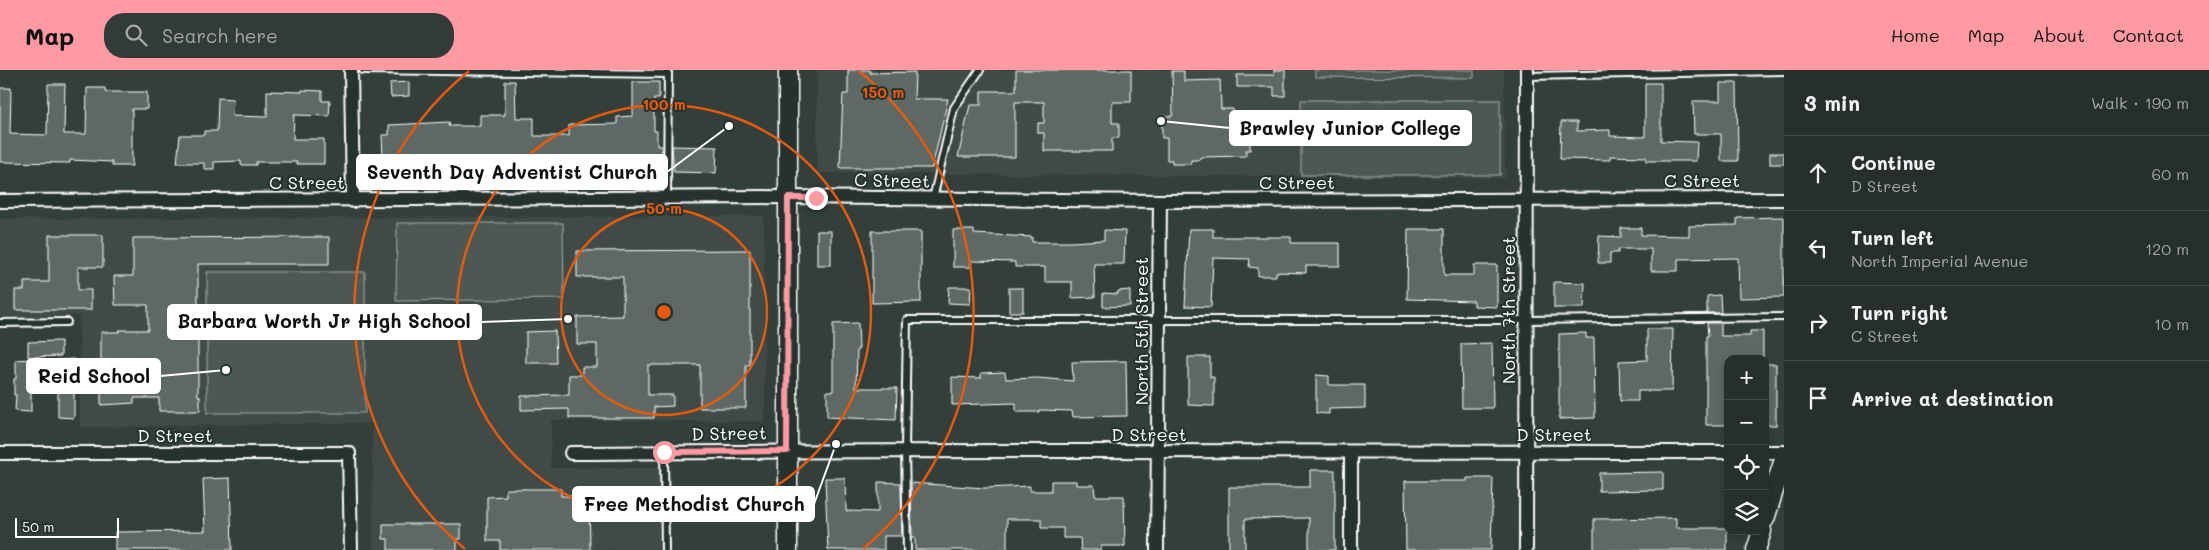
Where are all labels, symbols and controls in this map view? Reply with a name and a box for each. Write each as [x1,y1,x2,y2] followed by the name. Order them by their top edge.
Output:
[104,13,454,58] search box
[25,20,74,51] text: Map
[122,21,150,49] icon: search
[162,23,278,48] text: Search here
[1891,23,1940,47] text: Home
[1968,23,2004,47] text: Map
[2032,23,2085,47] text: About
[2113,23,2184,47] text: Contact
[862,82,904,102] text: 150 m
[1804,89,1860,116] text: 3 min
[2091,92,2189,113] text: Walk · 190 m
[642,94,686,114] text: 100 m
[1230,111,1471,145] callout: Brawley Junior College
[1239,115,1461,140] text: Brawley Junior College
[1851,150,1936,175] text: Continue
[357,155,667,189] callout: Seventh Day Adventist Church
[367,159,657,184] text: Seventh Day Adventist Church
[1804,159,1832,187] icon: ahead
[2152,163,2189,184] text: 60 m
[854,167,930,193] street label: C Street
[1664,168,1740,192] street label: C Street
[269,170,345,194] street label: C Street
[1259,170,1335,194] street label: C Street
[1851,175,1918,196] text: D Street
[805,187,828,210] route end
[646,198,682,218] text: 50 m
[1851,225,1934,250] text: Turn left
[1804,234,1832,262] icon: left
[1496,236,1520,384] street label: North 7th Street
[2145,238,2189,259] text: 120 m
[1851,250,2028,271] text: North Imperial Avenue
[1129,257,1153,405] street label: North 5th Street
[1851,300,1948,325] text: Turn right
[655,303,673,321] centre of rings
[168,305,481,339] callout: Barbara Worth Jr High School
[177,308,471,333] text: Barbara Worth Jr High School
[1804,309,1832,337] icon: right
[2154,313,2189,334] text: 10 m
[1851,325,1918,346] text: C Street
[1724,355,1769,535] map controls
[1724,355,1769,400] button: +
[27,359,160,393] callout: Reid School
[38,363,150,388] text: Reid School
[1804,384,1832,412] icon: arrive
[1851,386,2054,411] text: Arrive at destination
[1724,400,1769,445] button: −
[691,420,767,446] street label: D Street
[1111,422,1187,446] street label: D Street
[1516,422,1592,446] street label: D Street
[137,423,213,447] street label: D Street
[653,441,676,464] route start
[1724,445,1769,490] button: locate
[573,487,814,521] callout: Free Methodist Church
[1724,490,1769,535] button: layers
[584,491,804,516] text: Free Methodist Church
[15,515,119,538] scale bar
[22,517,54,536] text: 50 m

